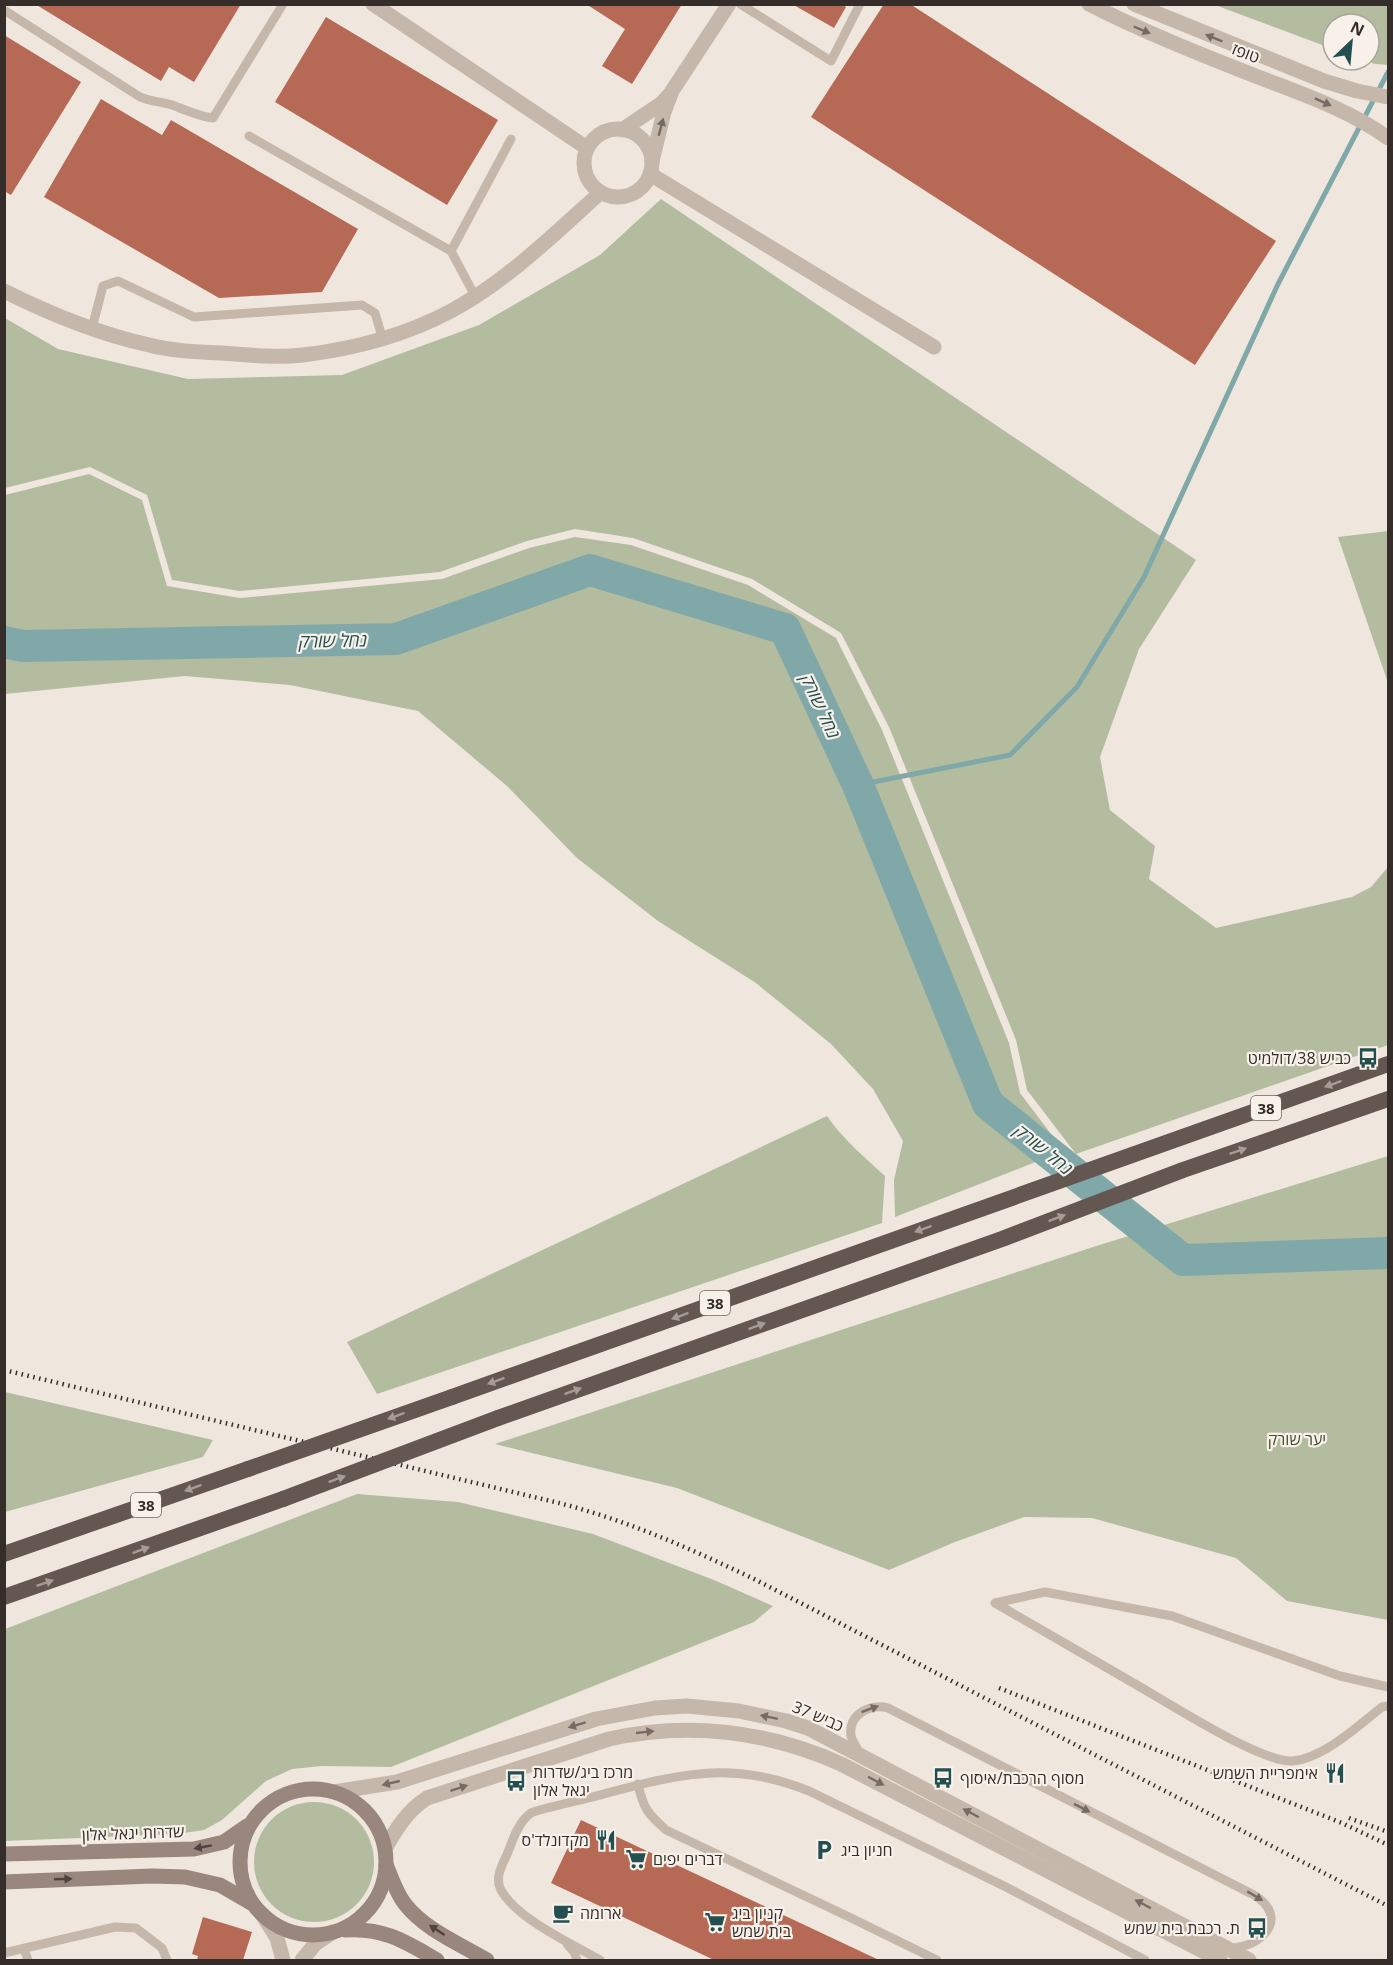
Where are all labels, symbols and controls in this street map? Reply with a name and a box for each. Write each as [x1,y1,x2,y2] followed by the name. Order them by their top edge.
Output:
[1321,12,1381,72] north arrow
[1347,16,1368,41] text: N
[1133,25,1151,35] one-way arrow
[1205,33,1223,42] one-way arrow
[1229,38,1263,68] street label: טופז
[1314,98,1331,107] one-way arrow
[656,118,666,136] one-way arrow
[298,627,367,653] water label: נחל שורק
[795,669,846,742] water label: נחל שורק
[1356,1046,1380,1070] bus stop icon: כביש 38/דולמיט
[1248,1047,1351,1069] place label: כביש 38/דולמיט
[1324,1079,1342,1089] one-way arrow
[1251,1096,1281,1120] road number: 38
[1009,1118,1078,1180] water label: נחל שורק
[1229,1146,1247,1156] one-way arrow
[1048,1213,1066,1223] one-way arrow
[914,1225,932,1235] one-way arrow
[700,1291,730,1315] road number: 38
[671,1311,689,1321] one-way arrow
[748,1321,766,1331] one-way arrow
[487,1376,505,1386] one-way arrow
[564,1386,582,1396] one-way arrow
[387,1412,405,1422] one-way arrow
[1268,1428,1326,1450] park label: יער שורק
[328,1473,346,1483] one-way arrow
[184,1484,202,1494] one-way arrow
[131,1493,161,1517] road number: 38
[132,1544,150,1554] one-way arrow
[36,1578,54,1588] one-way arrow
[789,1695,847,1737] street label: כביש 37
[861,1704,879,1714] one-way arrow
[759,1712,778,1721] one-way arrow
[568,1721,586,1731] one-way arrow
[636,1728,655,1737] one-way arrow
[533,1761,633,1801] place label: מרכז ביג/שדרות יגאל אלון
[1323,1761,1347,1785] restaurant icon: אימפריית השמש
[1213,1762,1318,1784] place label: אימפריית השמש
[931,1766,955,1790] bus stop icon: מסוף הרכבת/איסוף
[960,1767,1084,1789] place label: מסוף הרכבת/איסוף
[504,1769,528,1793] bus stop icon: מרכז ביג/שדרות יגאל אלון
[868,1776,885,1786] one-way arrow
[381,1779,400,1788] one-way arrow
[450,1783,468,1792] one-way arrow
[1073,1803,1090,1812] one-way arrow
[962,1808,979,1818] one-way arrow
[81,1820,185,1846] street label: שדרות יגאל אלון
[594,1828,618,1852] restaurant icon: מקדונלד'ס
[522,1829,589,1851] place label: מקדונלד'ס
[812,1838,836,1862] parking icon: חניון ביג
[841,1839,893,1861] place label: חניון ביג
[194,1843,213,1852] one-way arrow
[624,1847,648,1871] supermarket icon: דברים יפים
[653,1848,723,1870] place label: דברים יפים
[53,1875,72,1884] one-way arrow
[1247,1891,1264,1901] one-way arrow
[1134,1899,1151,1909] one-way arrow
[551,1901,575,1925] cafe icon: ארומה
[580,1902,621,1924] place label: ארומה
[732,1902,792,1942] place label: קניון ביג בית שמש
[703,1910,727,1934] supermarket icon: קניון ביג בית שמש
[1245,1916,1269,1940] bus stop icon: ת. רכבת בית שמש
[1124,1917,1240,1939] place label: ת. רכבת בית שמש
[429,1925,445,1936] one-way arrow

